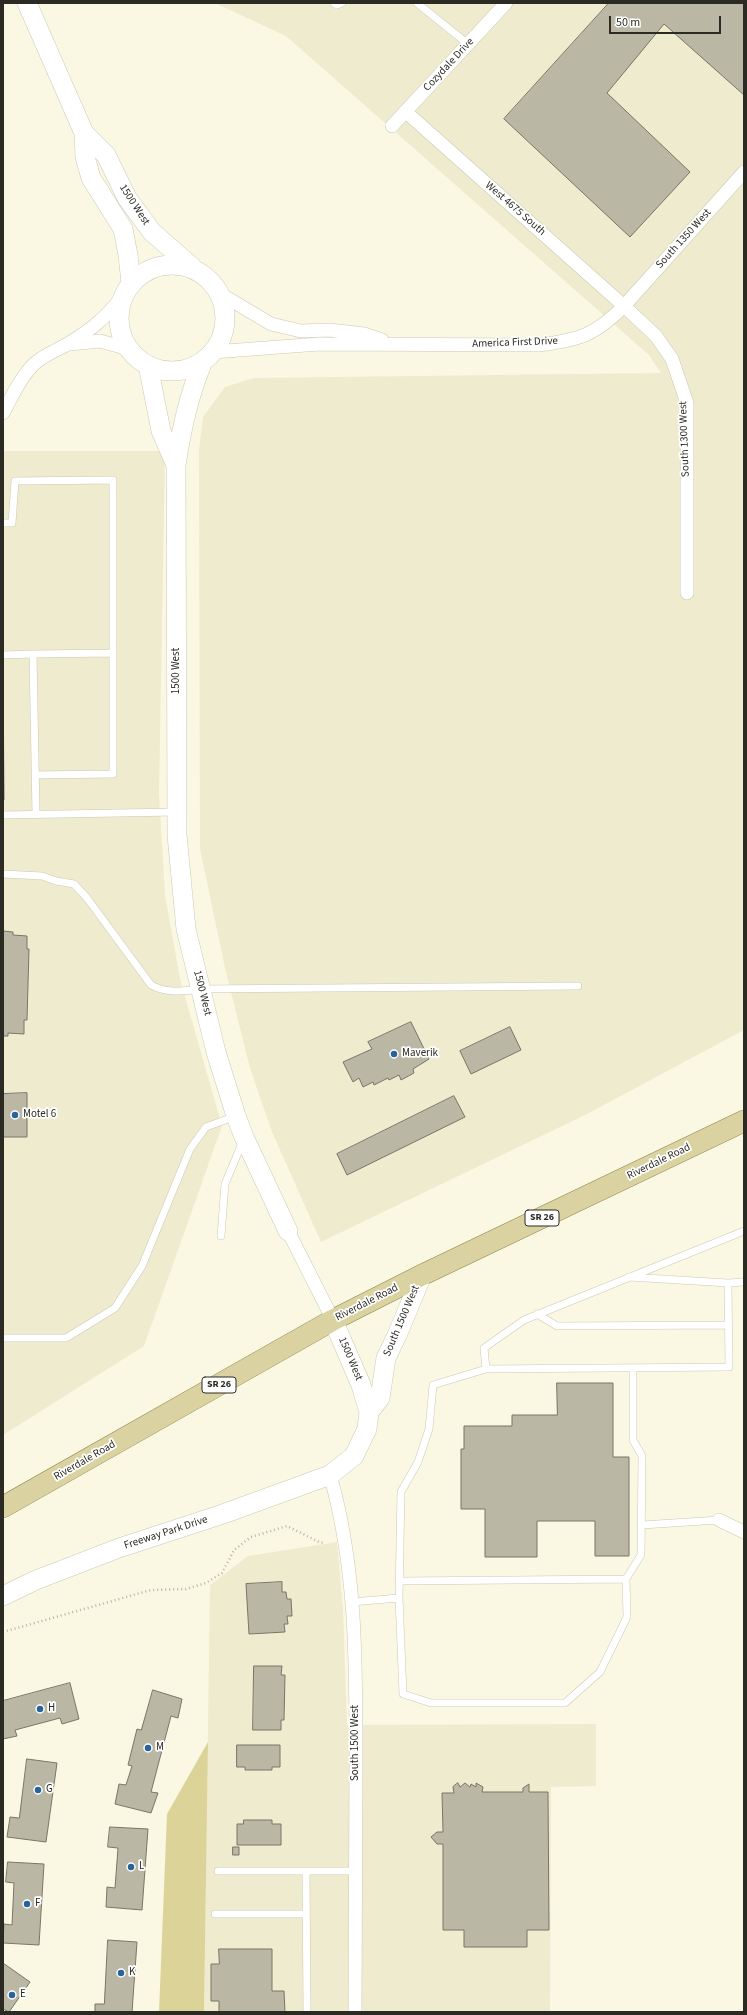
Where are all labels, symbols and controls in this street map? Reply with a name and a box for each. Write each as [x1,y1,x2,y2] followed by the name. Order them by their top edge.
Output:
[611,8,723,34] scale bar
[616,14,640,31] text: 50 m
[421,36,477,94] street label: Cozydale Drive
[482,179,548,239] street label: West 4675 South
[116,182,152,228] street label: 1500 West
[654,206,714,272] street label: South 1350 West
[472,335,558,351] street label: America First Drive
[677,401,693,477] street label: South 1300 West
[170,648,184,694] street label: 1500 West
[190,969,214,1017] street label: 1500 West
[402,1047,438,1061] place label: Maverik
[389,1049,399,1059] marker: Maverik
[23,1108,56,1122] place label: Motel 6
[10,1110,20,1120] marker: Motel 6
[625,1141,693,1183] street label: Riverdale Road
[525,1210,559,1226] road number: SR 26
[333,1281,401,1325] street label: Riverdale Road
[381,1283,423,1359] street label: South 1500 West
[335,1335,365,1383] street label: 1500 West
[202,1377,236,1393] road number: SR 26
[52,1438,118,1484] street label: Riverdale Road
[123,1513,209,1553] street label: Freeway Park Drive
[48,1702,55,1716] place label: H
[35,1704,45,1714] marker: H
[349,1705,363,1781] street label: South 1500 West
[156,1741,164,1755] place label: M
[143,1743,153,1753] marker: M
[46,1783,53,1797] place label: G
[33,1785,43,1795] marker: G
[139,1860,144,1874] place label: L
[126,1862,136,1872] marker: L
[35,1897,40,1911] place label: F
[22,1899,32,1909] marker: F
[129,1966,135,1980] place label: K
[116,1968,126,1978] marker: K
[20,1988,26,2002] place label: E
[7,1990,17,2000] marker: E

